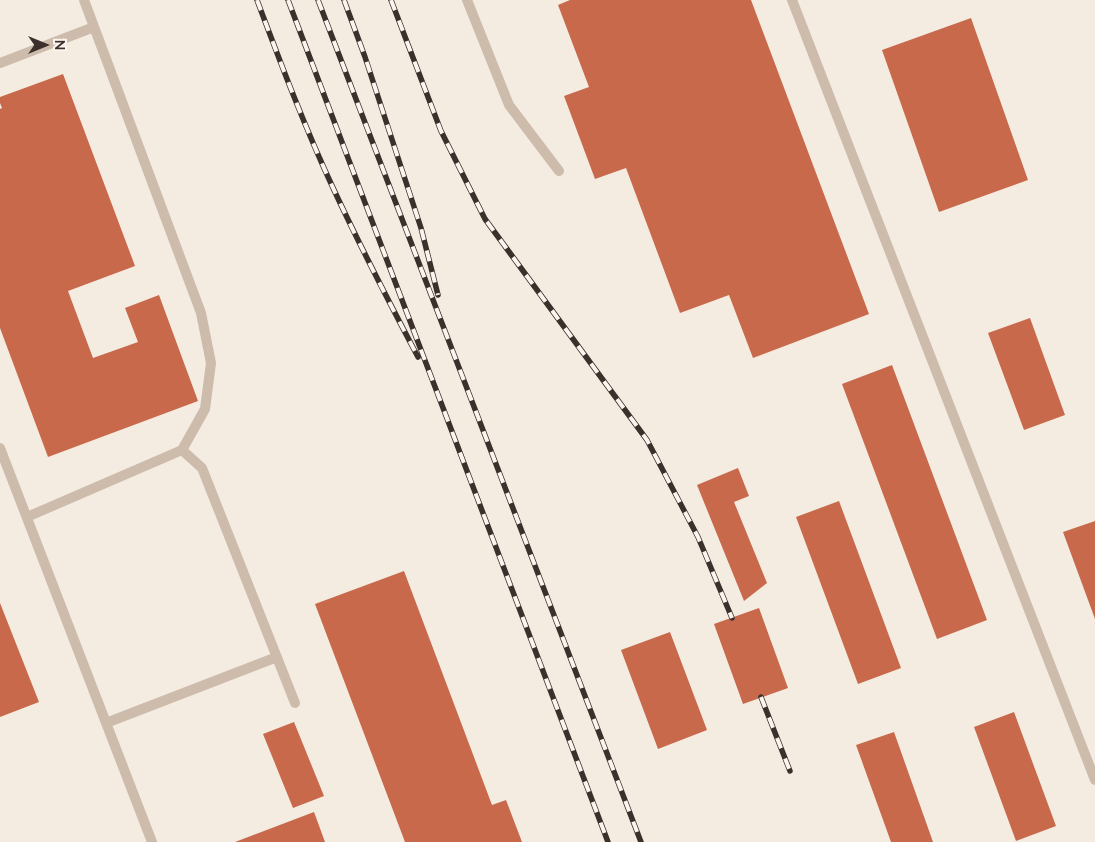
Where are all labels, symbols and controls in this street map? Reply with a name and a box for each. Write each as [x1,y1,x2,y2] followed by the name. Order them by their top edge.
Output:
[20,20,70,70] north arrow
[51,40,69,50] text: N

